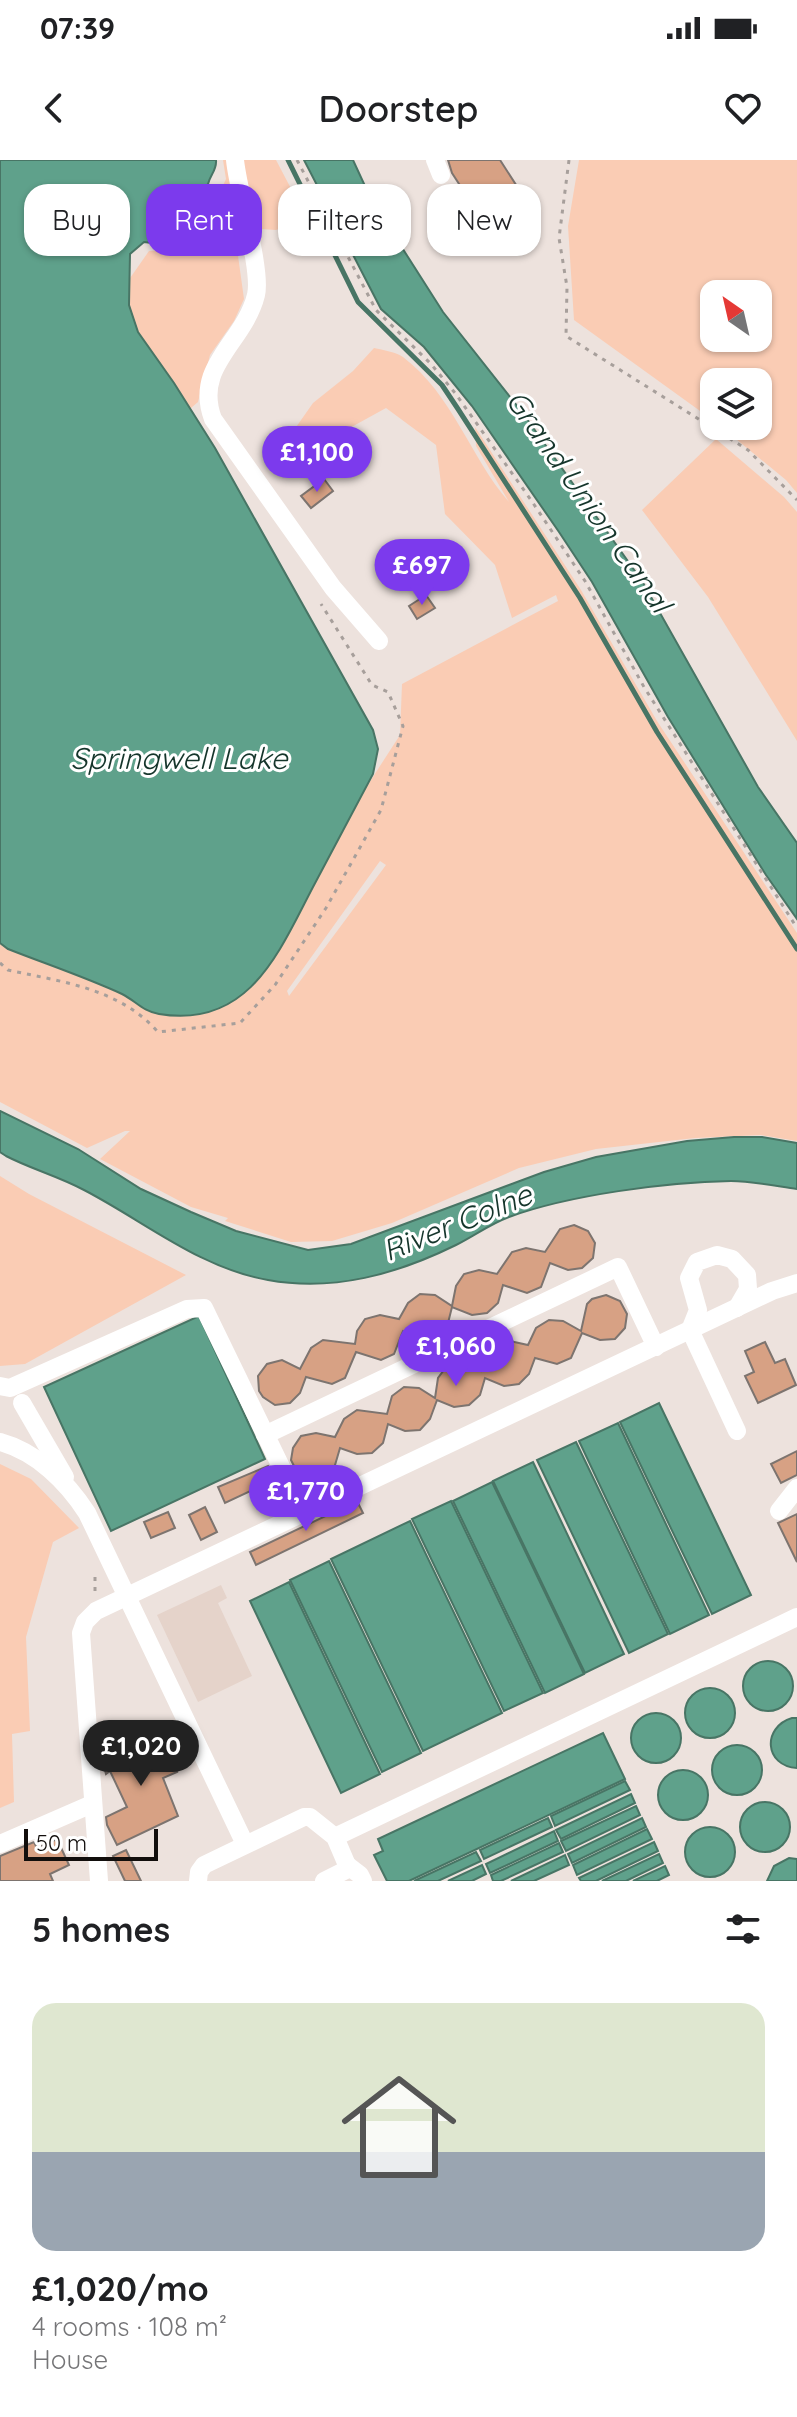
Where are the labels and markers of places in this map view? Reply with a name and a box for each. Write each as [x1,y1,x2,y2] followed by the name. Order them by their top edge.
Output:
[252,426,382,494] pin: £1,100
[375,539,469,607] pin: £697
[391,1320,521,1388] pin: £1,060
[241,1465,371,1533] pin: £1,770
[76,1720,206,1788] pin: £1,020

